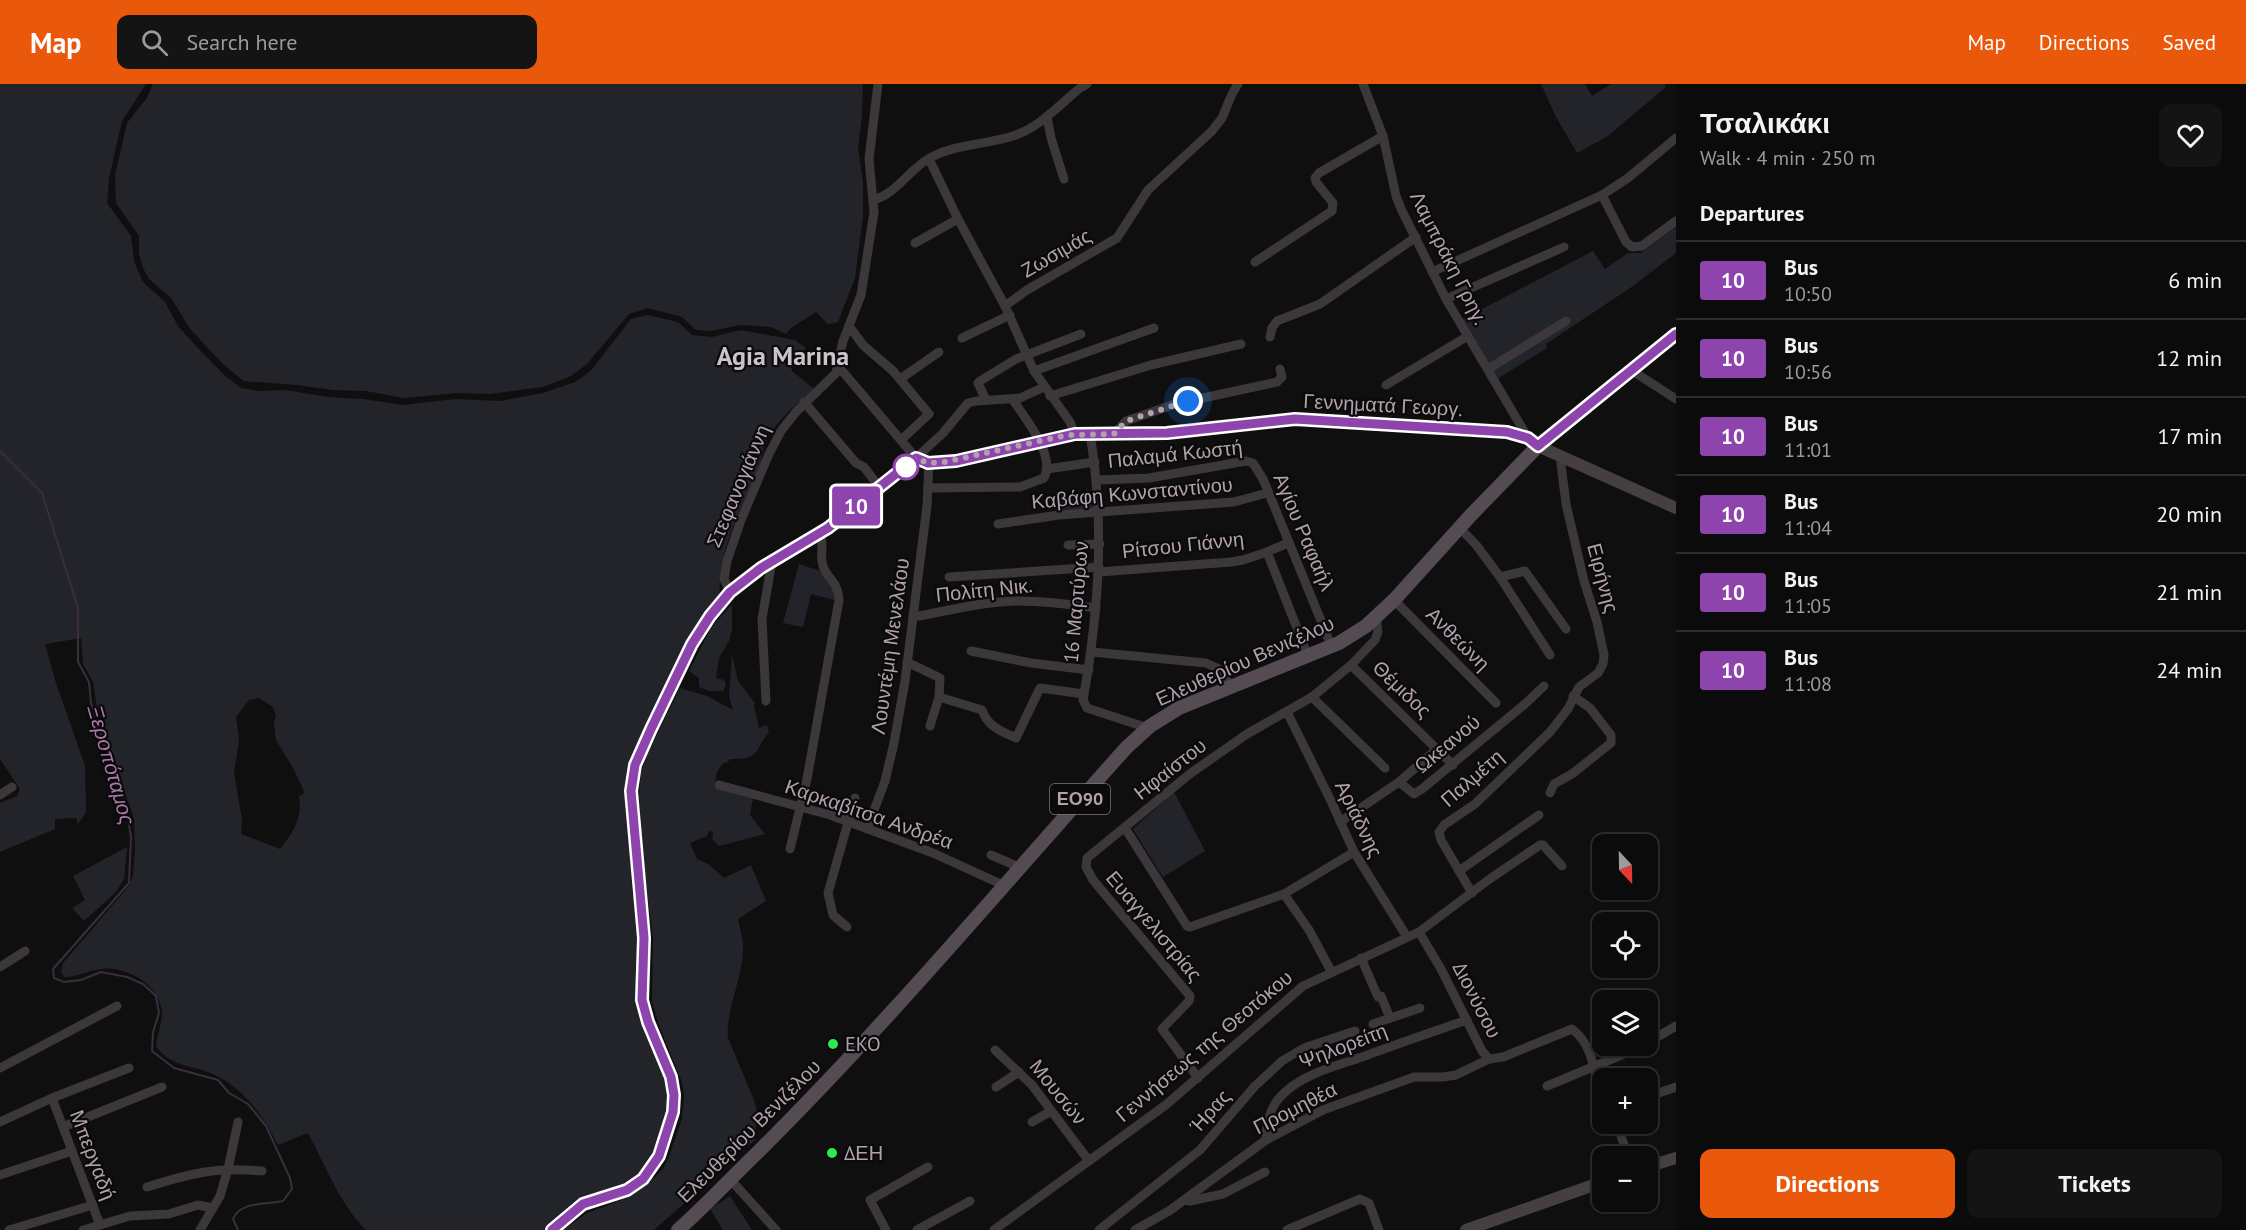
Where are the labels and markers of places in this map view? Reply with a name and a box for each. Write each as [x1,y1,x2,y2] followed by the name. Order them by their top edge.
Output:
[893,454,919,480] unlabelled marker
[845,1031,881,1057] place label: EKO
[826,1037,840,1051] marker: EKO
[844,1140,883,1166] place label: ΔΕΗ
[825,1146,839,1160] marker: ΔΕΗ

